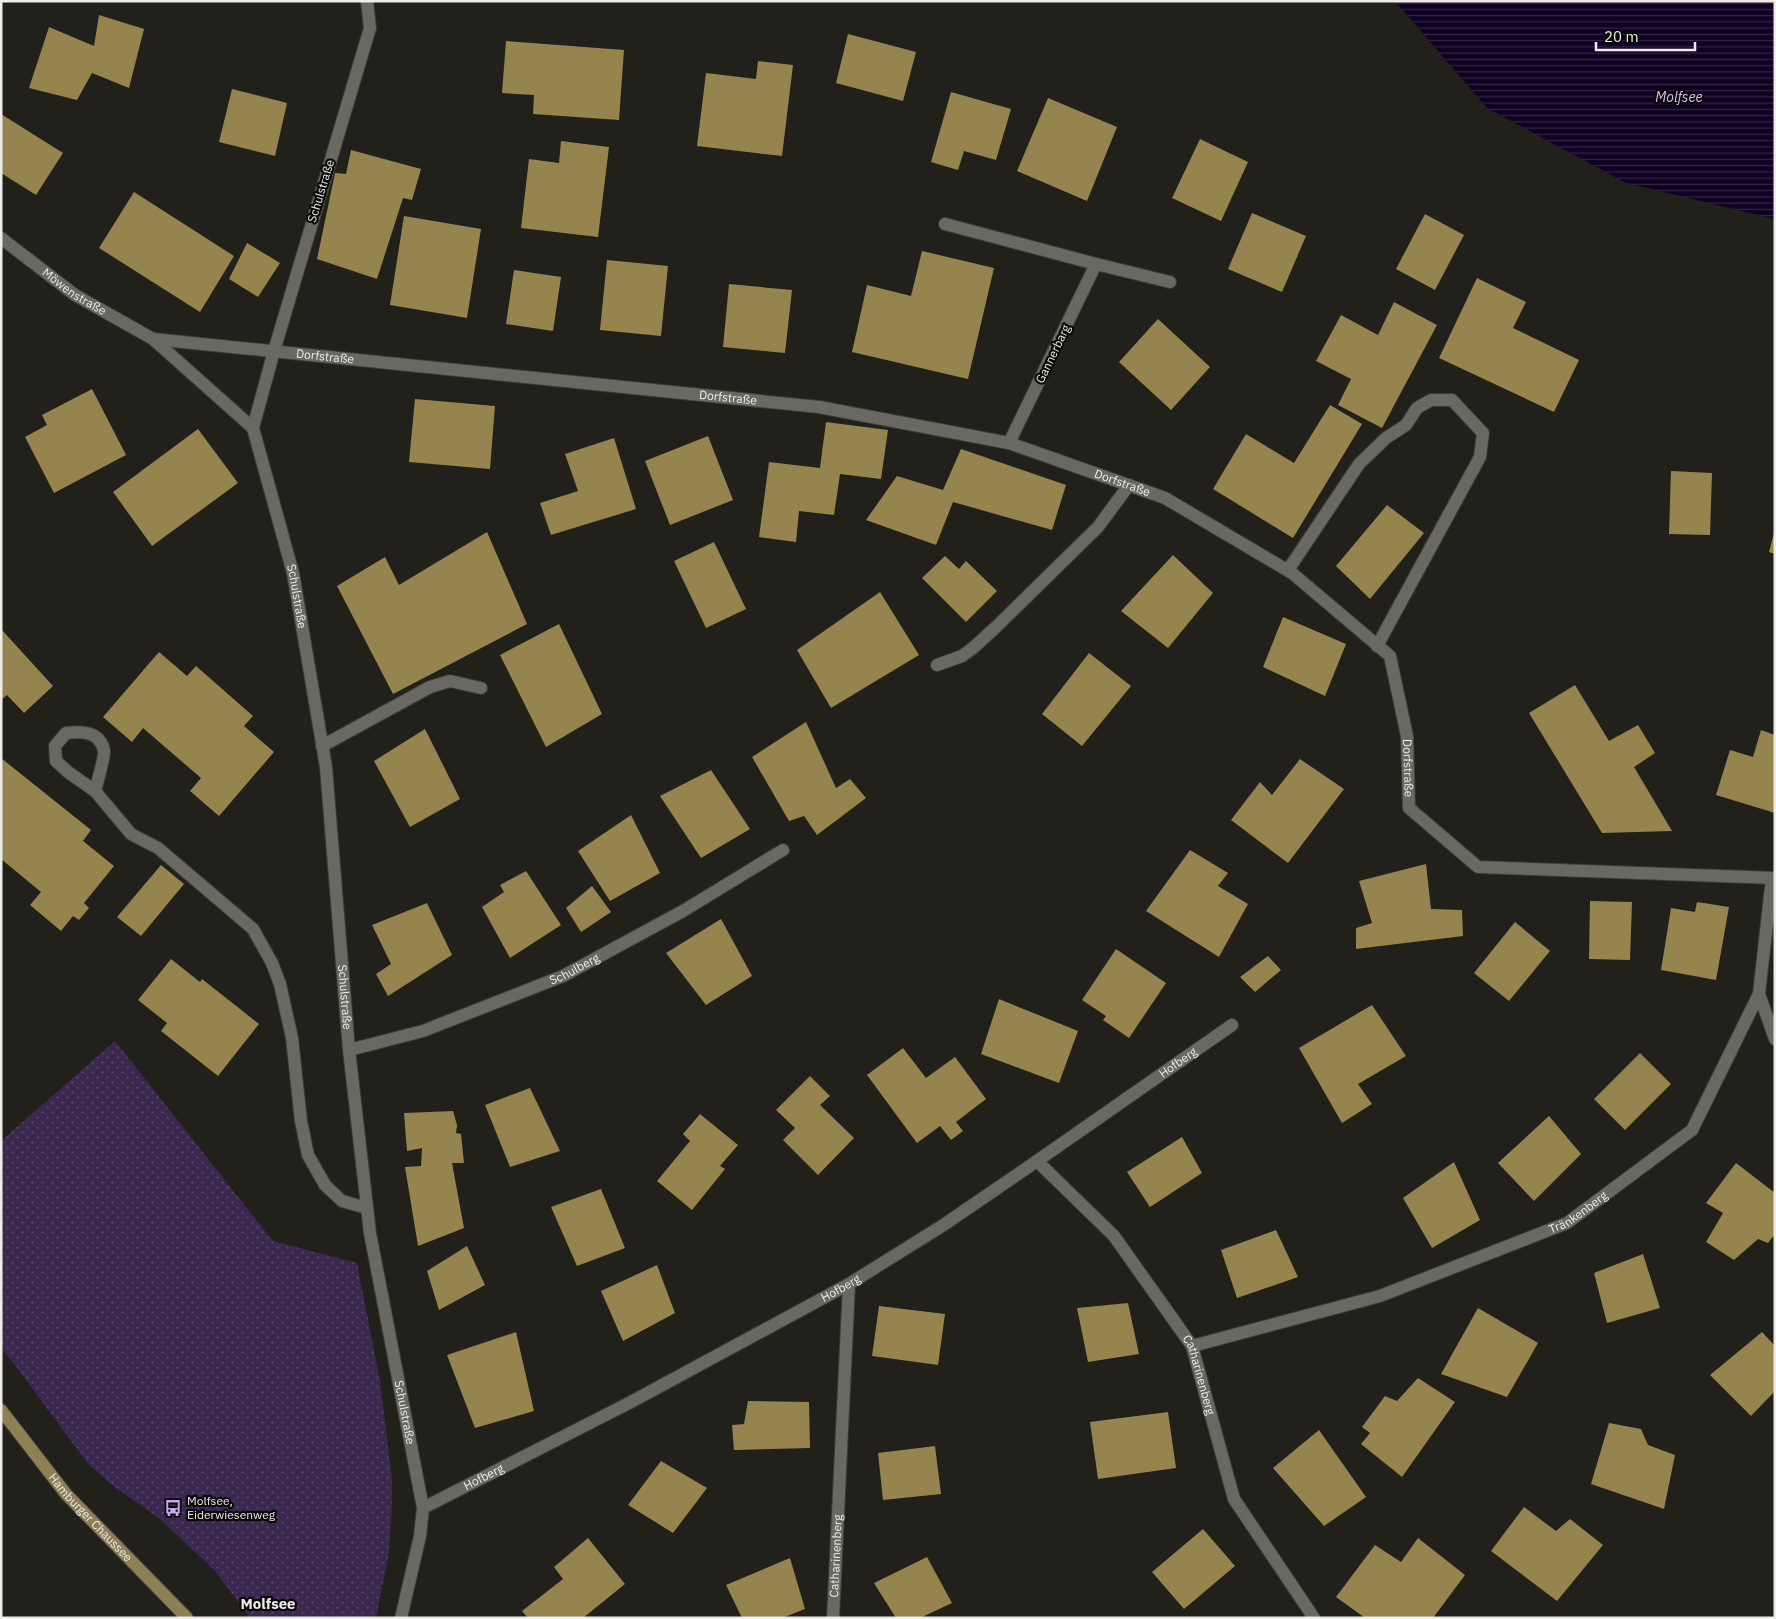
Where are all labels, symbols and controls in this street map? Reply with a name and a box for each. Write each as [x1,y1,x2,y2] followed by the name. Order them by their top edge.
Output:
[1596,20,1695,52] scale bar
[1604,27,1639,46] text: 20 m
[1655,88,1703,106] water label: Molfsee
[304,157,337,224] street label: Schulstraße
[39,265,109,318] street label: Möwenstraße
[1032,321,1073,385] street label: Gannerbarg
[295,346,355,367] street label: Dorfstraße
[698,387,758,408] street label: Dorfstraße
[1093,466,1153,499] street label: Dorfstraße
[284,562,310,630] street label: Schulstraße
[1400,739,1417,798] street label: Dorfstraße
[547,950,602,988] street label: Schulberg
[335,964,355,1030] street label: Schulstraße
[1156,1043,1200,1081] street label: Hofberg
[1546,1187,1611,1236] street label: Tränkenberg
[818,1270,864,1305] street label: Hofberg
[1179,1332,1219,1417] street label: Catharinenberg
[392,1379,419,1446] street label: Schulstraße
[461,1460,507,1493] street label: Hofberg
[46,1470,136,1565] street label: Hamburger Chaussee
[187,1493,276,1522] place label: Molfsee, Eiderwiesenweg
[163,1498,183,1518] bus stop icon: Molfsee, Eiderwiesenweg
[826,1514,845,1598] street label: Catharinenberg
[240,1594,296,1613] district label: Molfsee

